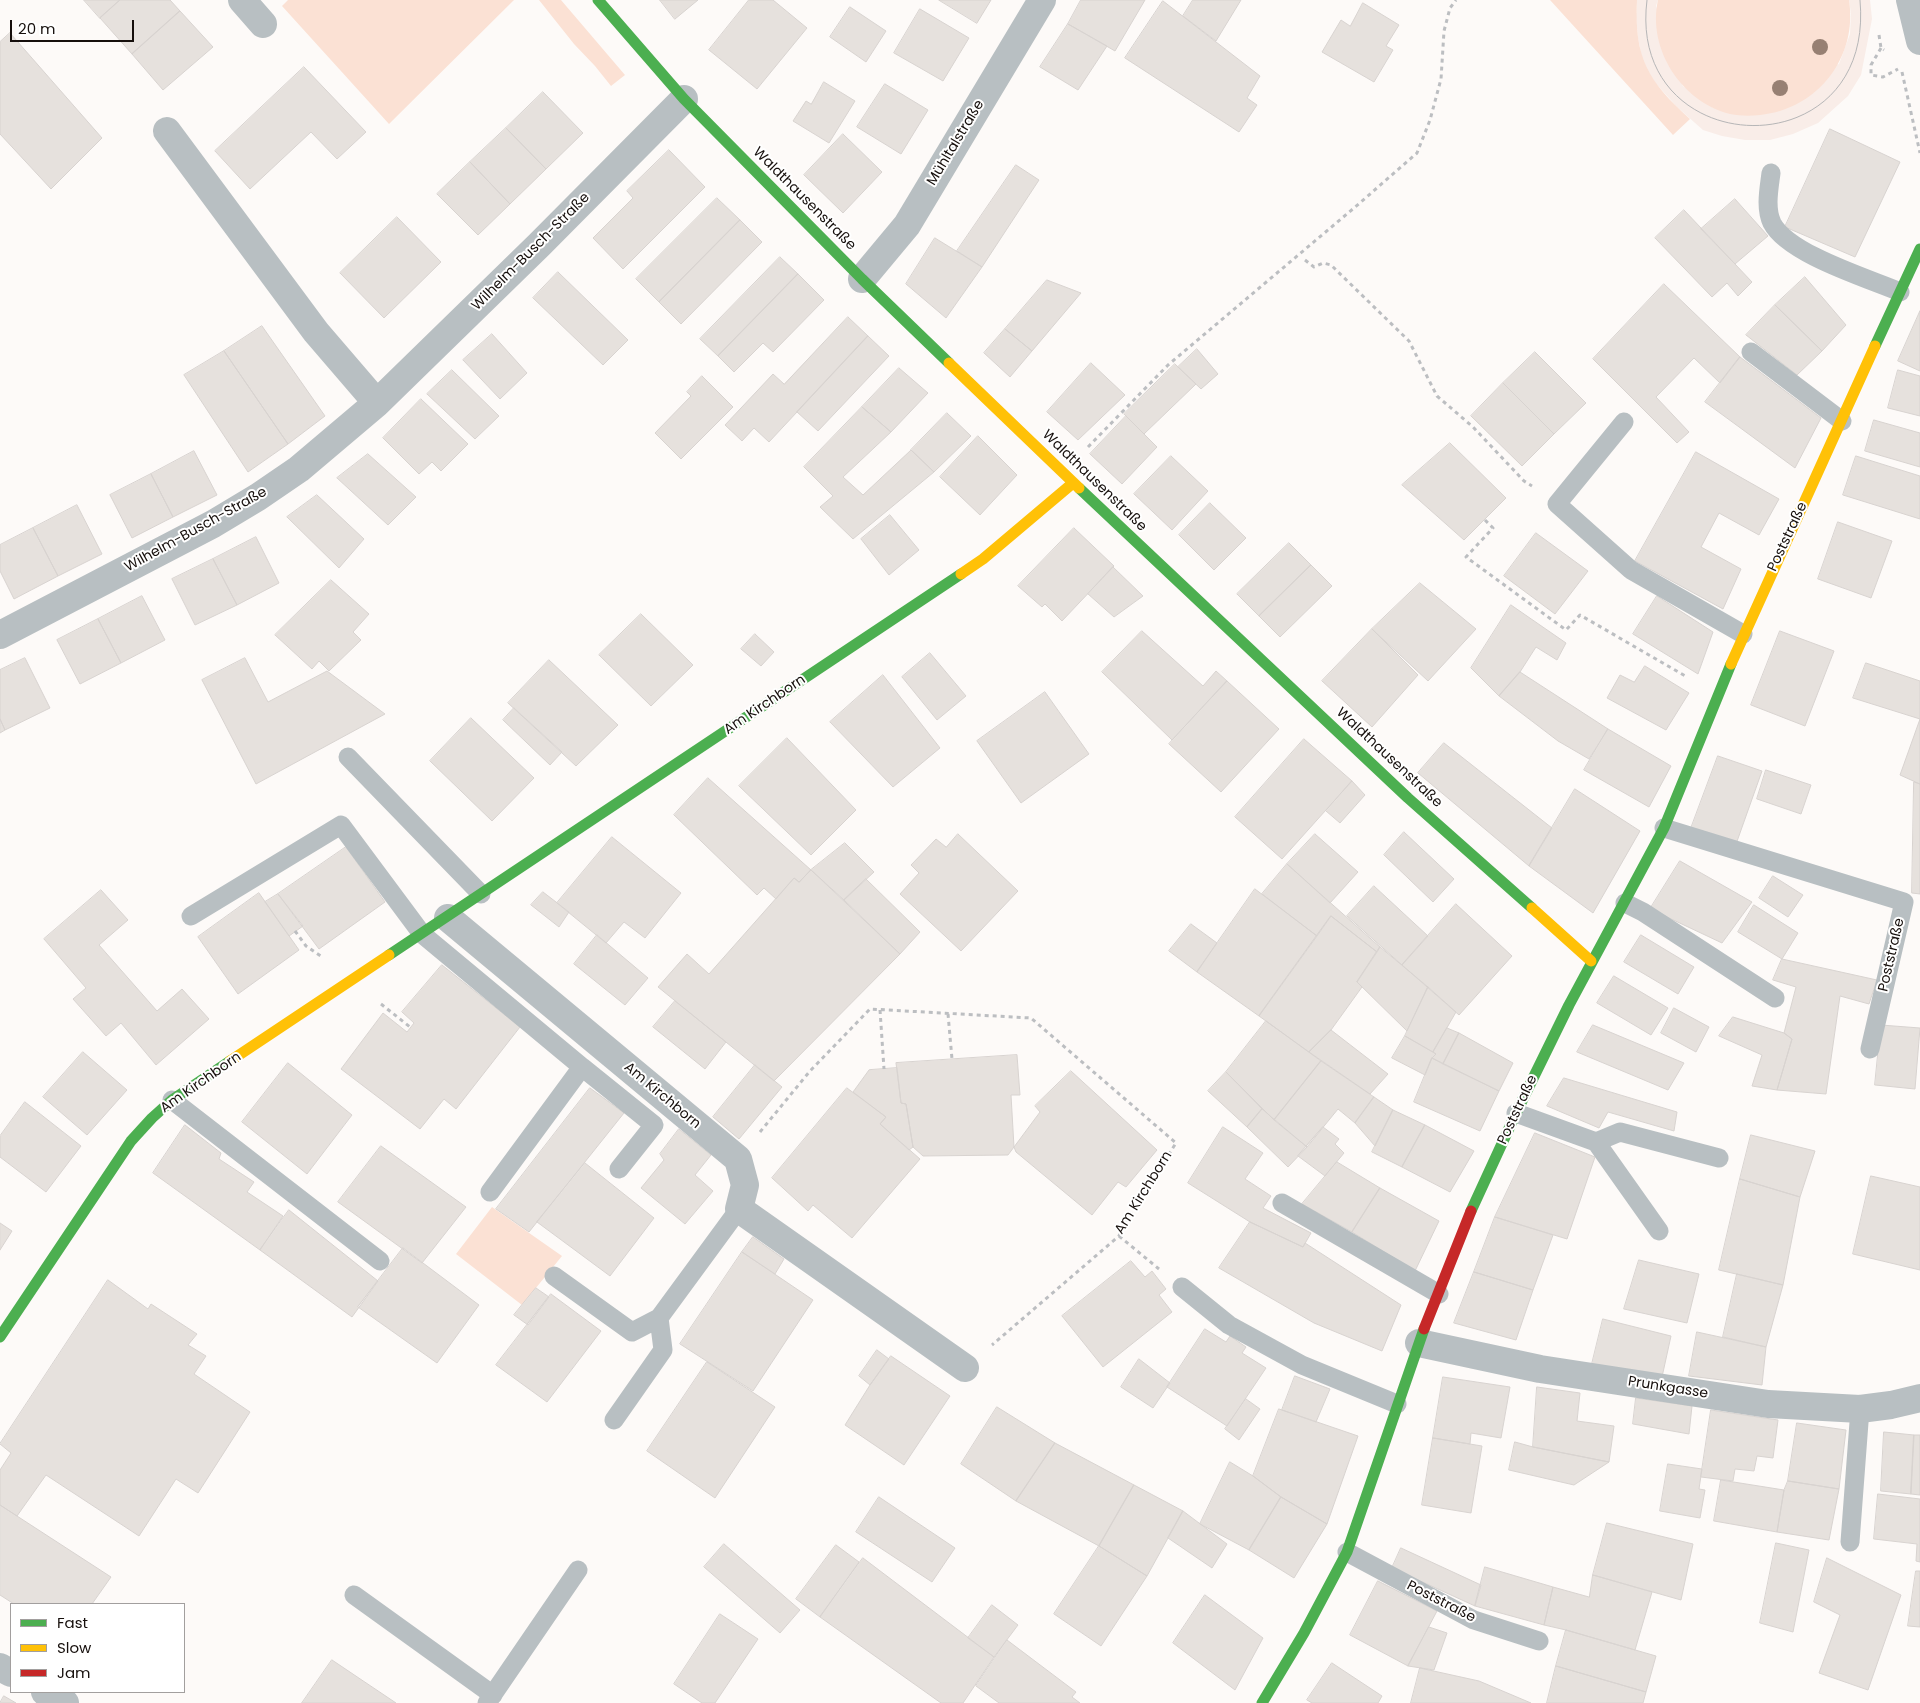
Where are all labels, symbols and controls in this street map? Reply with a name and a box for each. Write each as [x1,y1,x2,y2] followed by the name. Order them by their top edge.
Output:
[12,10,136,42] scale bar
[18,18,56,39] text: 20 m
[924,97,988,189] street label: Mühltalstraße
[749,144,859,254] street label: Waldthausenstraße
[468,189,594,315] street label: Wilhelm-Busch-Straße
[1038,427,1150,535] street label: Waldthausenstraße
[122,484,270,576] street label: Wilhelm-Busch-Straße
[1765,500,1811,574] street label: Poststraße
[721,672,809,738] street label: Am Kirchborn
[1333,705,1445,811] street label: Waldthausenstraße
[1875,917,1909,993] street label: Poststraße
[157,1049,245,1117] street label: Am Kirchborn
[620,1059,704,1133] street label: Am Kirchborn
[1495,1073,1541,1147] street label: Poststraße
[1112,1148,1176,1238] street label: Am Kirchborn
[1627,1373,1709,1403] street label: Prunkgasse
[1404,1578,1478,1626] street label: Poststraße
[10,1603,185,1693] legend
[57,1612,88,1633] text: Fast
[57,1637,91,1658] text: Slow
[57,1662,91,1683] text: Jam

